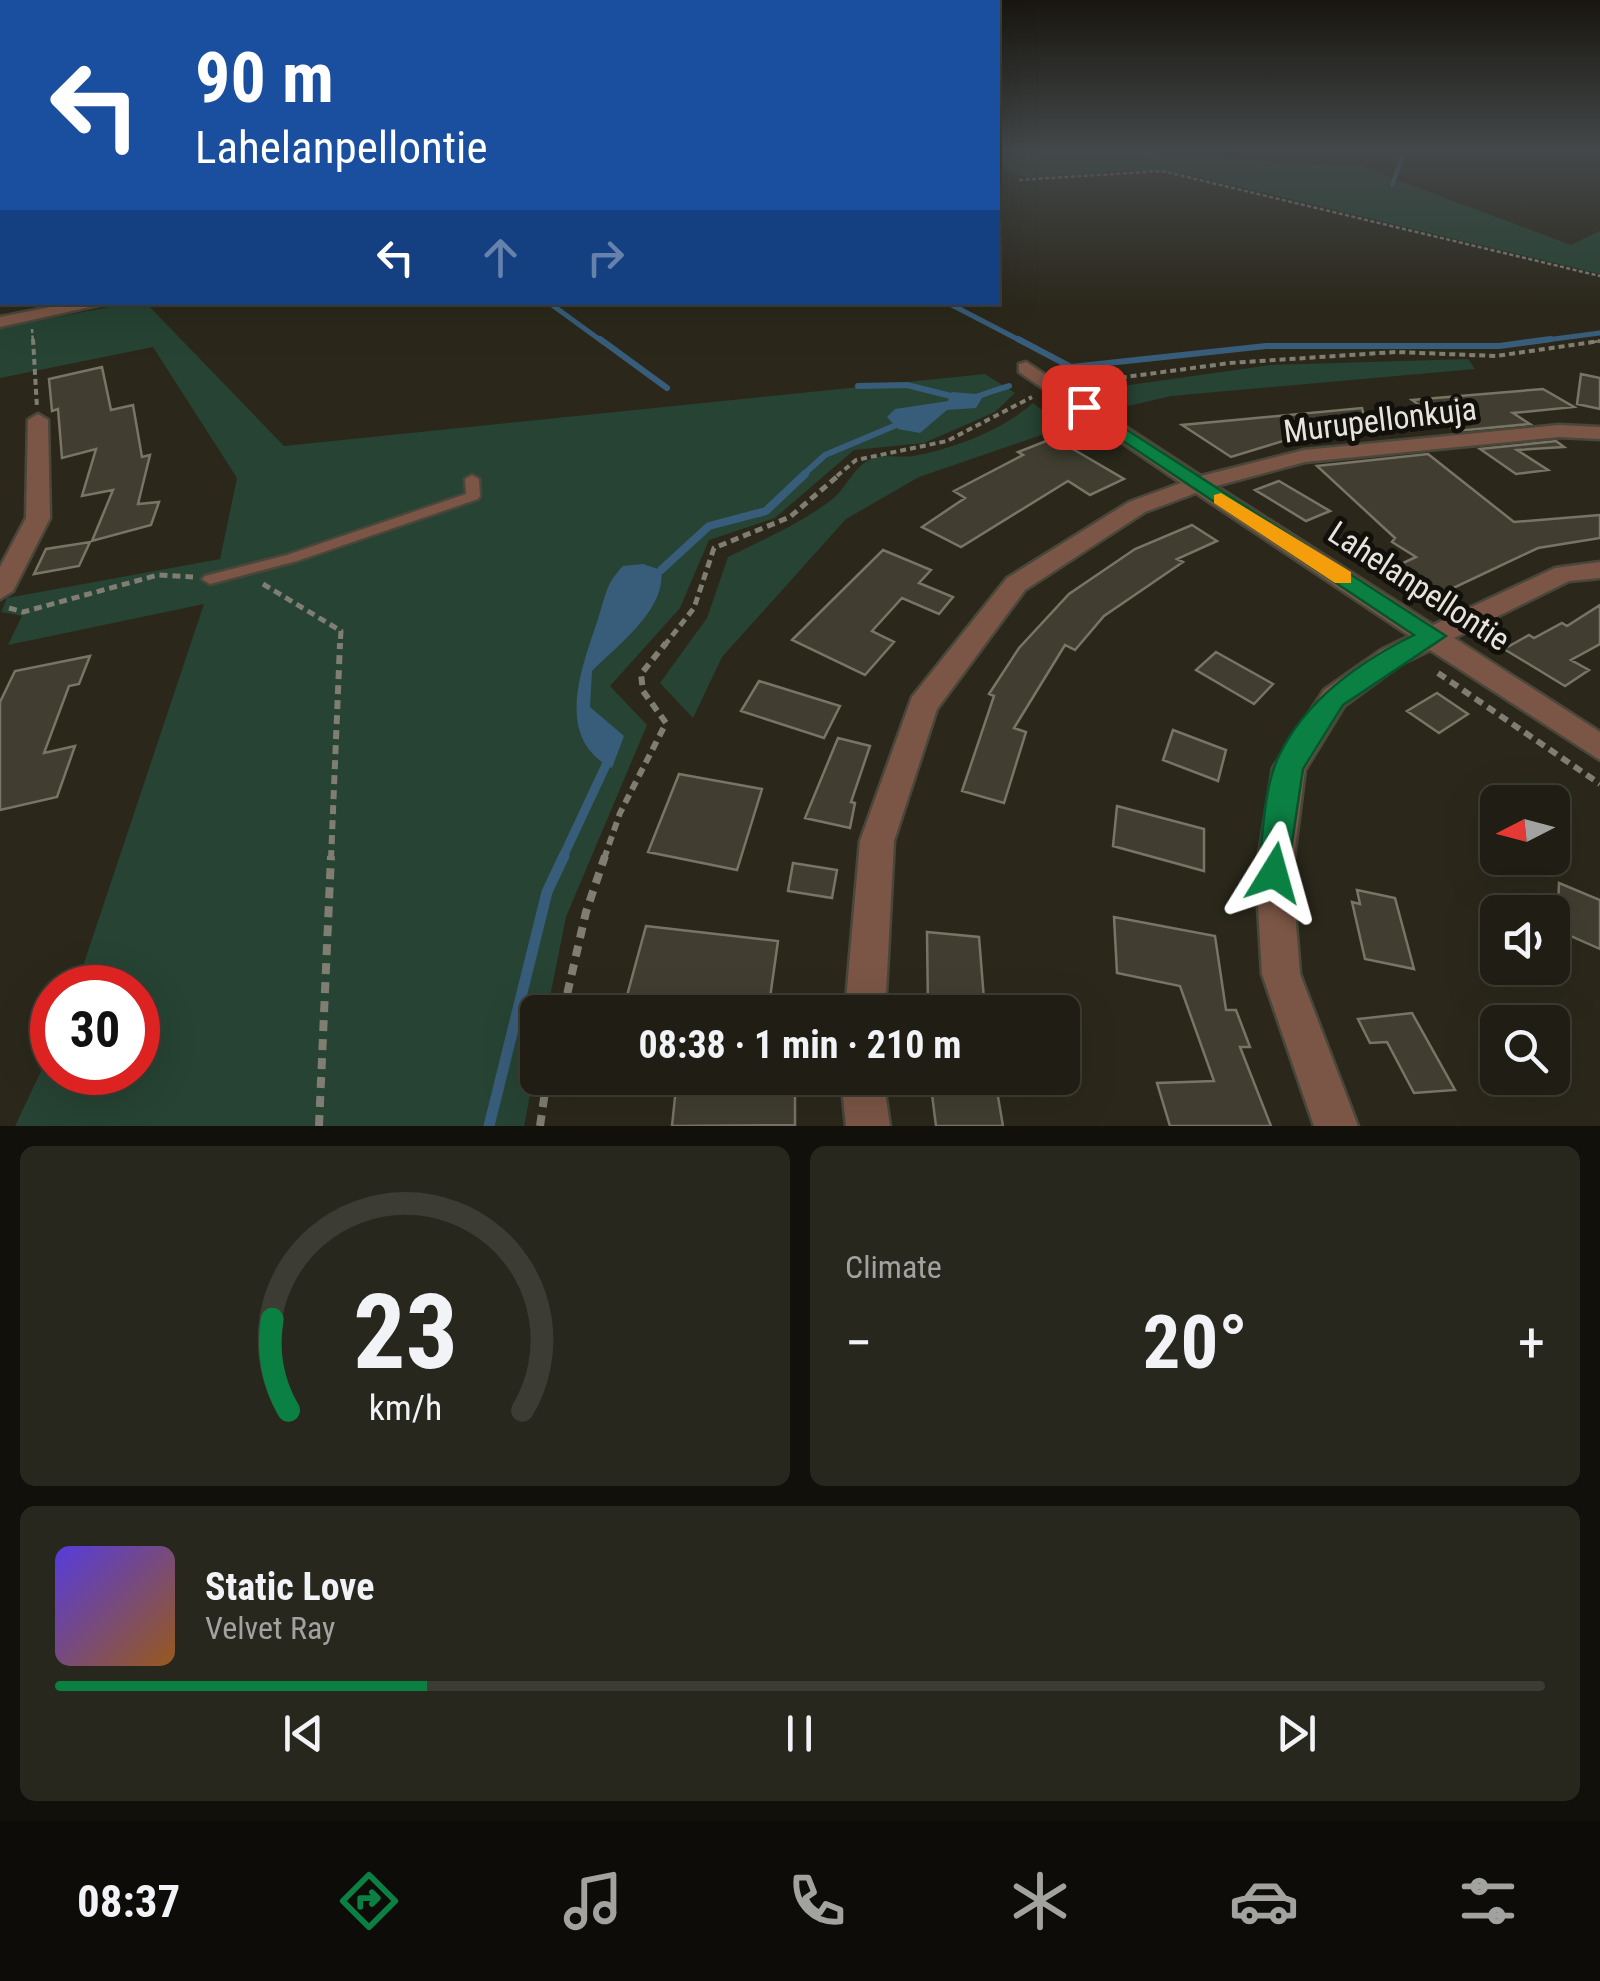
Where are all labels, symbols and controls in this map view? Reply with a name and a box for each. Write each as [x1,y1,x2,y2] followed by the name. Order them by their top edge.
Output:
[195,37,334,119] text: 90 m
[30,40,160,170] icon: left
[195,121,488,174] text: Lahelanpellontie
[368,230,423,285] icon: left
[473,230,528,285] icon: ahead
[578,230,633,285] icon: right
[1042,365,1127,450] pin
[1057,380,1112,435] icon: arrive
[1281,389,1479,451] street label: Murupellonkuja
[1321,513,1517,659] street label: Lahelanpellontie
[1480,785,1570,875] north arrow
[1480,785,1570,1095] map controls
[1222,821,1326,925] position arrow
[1480,895,1570,985] button: sound
[30,965,160,1095] speed limit sign: 30
[1480,1005,1570,1095] button: search
[639,1023,961,1067] text: 08:38 · 1 min · 210 m
[845,1248,942,1286] text: Climate
[352,1272,458,1393] text: 23
[1143,1298,1248,1386] text: 20°
[845,1311,873,1375] text: −
[1518,1311,1545,1375] text: +
[368,1387,442,1429] text: km/h
[205,1565,374,1609] text: Static Love
[205,1609,335,1647] text: Velvet Ray
[276,1706,331,1761] icon: previous
[772,1706,827,1761] icon: pause
[1269,1706,1324,1761] icon: next
[334,1866,404,1936] icon: directions
[558,1866,628,1936] icon: music
[782,1866,852,1936] icon: phone
[1005,1866,1075,1936] icon: climate
[1229,1866,1299,1936] icon: car
[1453,1866,1523,1936] icon: filters
[77,1875,180,1928] text: 08:37

